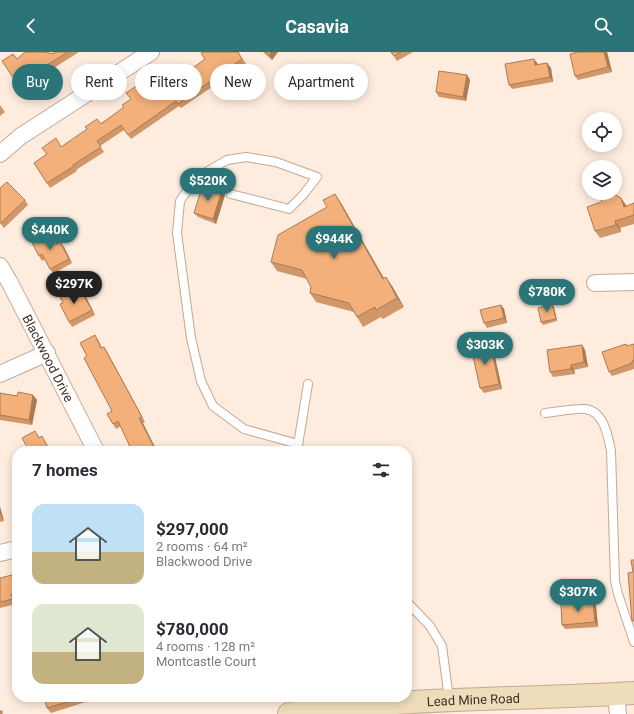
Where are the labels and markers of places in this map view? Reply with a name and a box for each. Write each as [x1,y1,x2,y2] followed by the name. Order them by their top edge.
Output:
[180,168,236,202] pin: $520K
[22,217,78,251] pin: $440K
[306,226,362,260] pin: $944K
[46,271,102,305] pin: $297K
[519,279,575,313] pin: $780K
[457,332,513,366] pin: $303K
[550,579,606,613] pin: $307K

